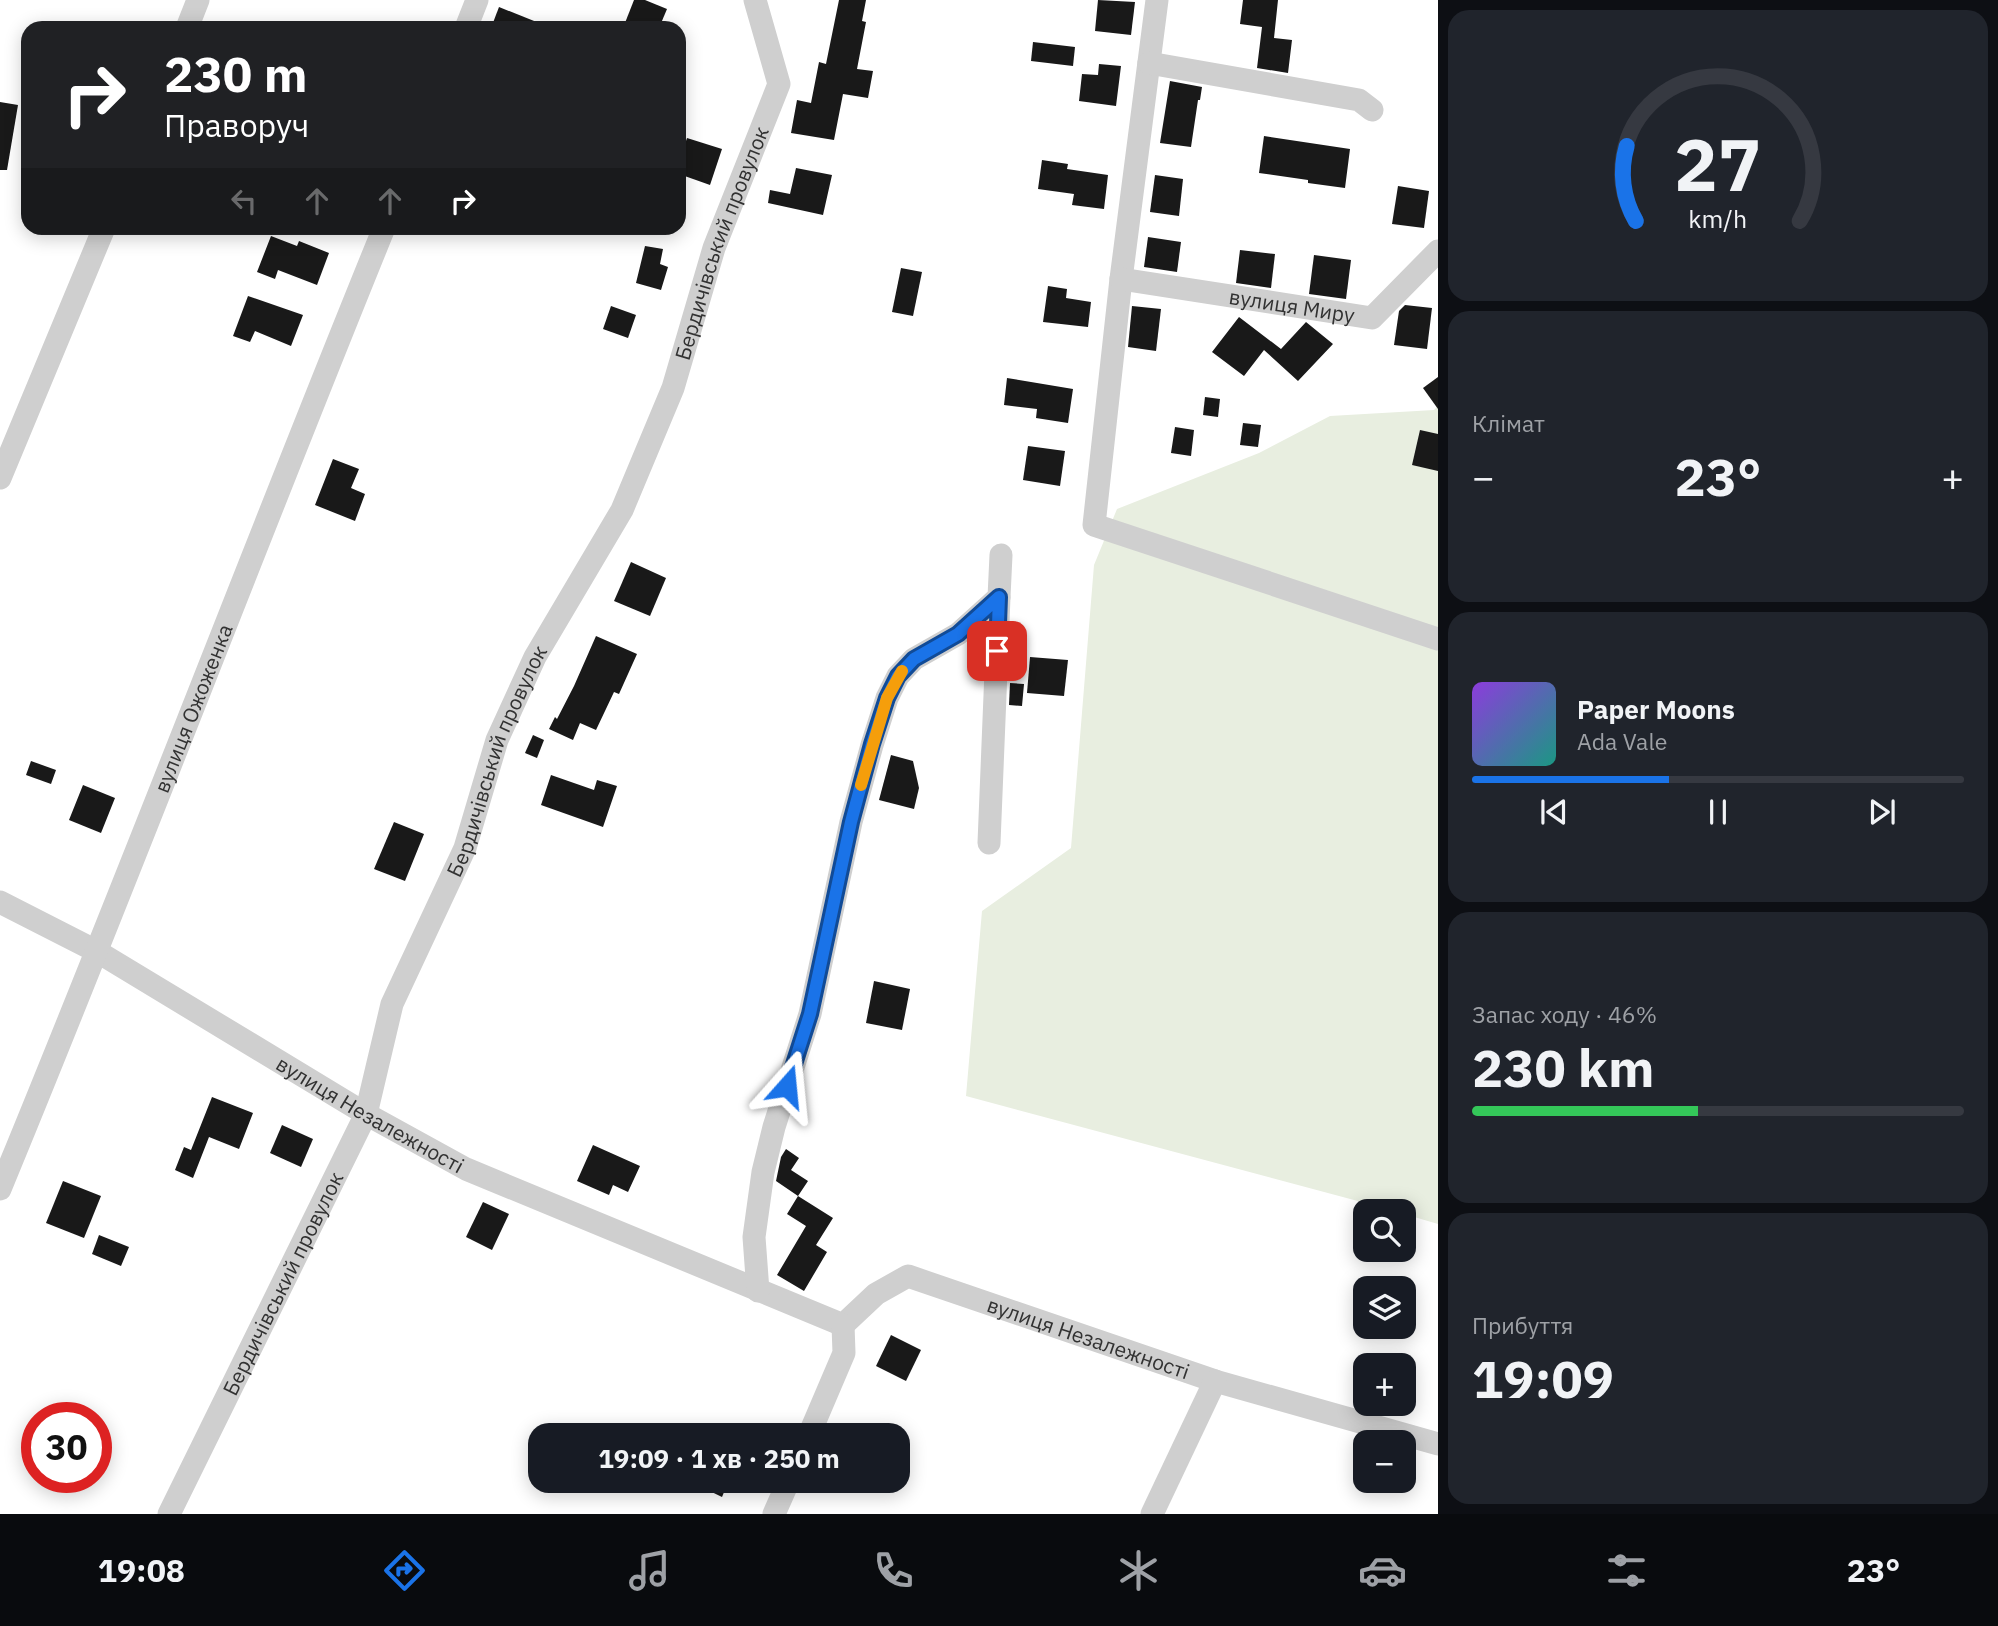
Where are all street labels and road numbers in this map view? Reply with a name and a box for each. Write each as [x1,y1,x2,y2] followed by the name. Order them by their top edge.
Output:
[668,122,775,363] street label: Бердичівський провулок
[1227,282,1357,329] street label: вулиця Миру
[147,620,239,797] street label: вулиця Ожоженка
[440,640,553,881] street label: Бердичівський провулок
[271,1049,469,1179] street label: вулиця Незалежності
[216,1167,349,1400] street label: Бердичівський провулок
[983,1290,1193,1385] street label: вулиця Незалежності

